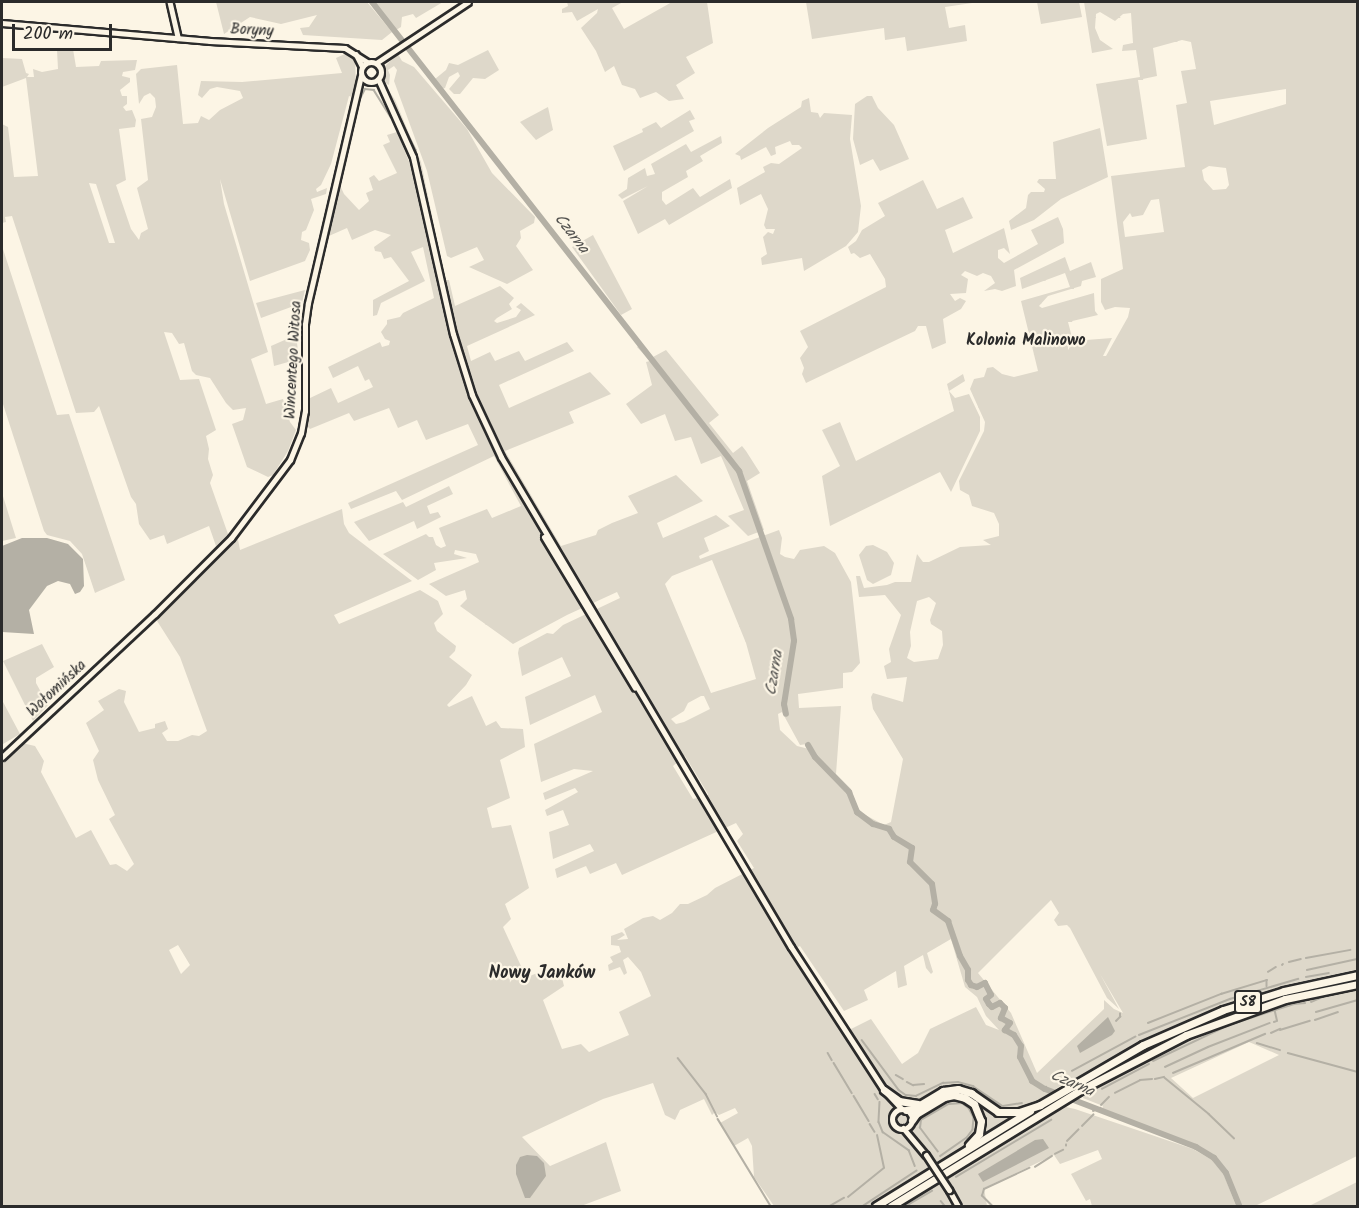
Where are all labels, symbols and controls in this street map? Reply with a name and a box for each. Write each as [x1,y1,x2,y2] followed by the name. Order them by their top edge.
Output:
[15,12,116,50] scale bar
[23,20,73,49] text: 200 m
[230,21,274,41] street label: Boryny
[549,210,593,258] water label: Czarna
[282,300,306,420] street label: Wincentego Witosa
[966,331,1086,351] district label: Kolonia Malinowo
[762,649,788,697] water label: Czarna
[24,657,90,721] street label: Wołomińska
[489,963,595,985] district label: Nowy Janków
[1233,991,1263,1013] road number: S8
[1047,1066,1097,1102] water label: Czarna

